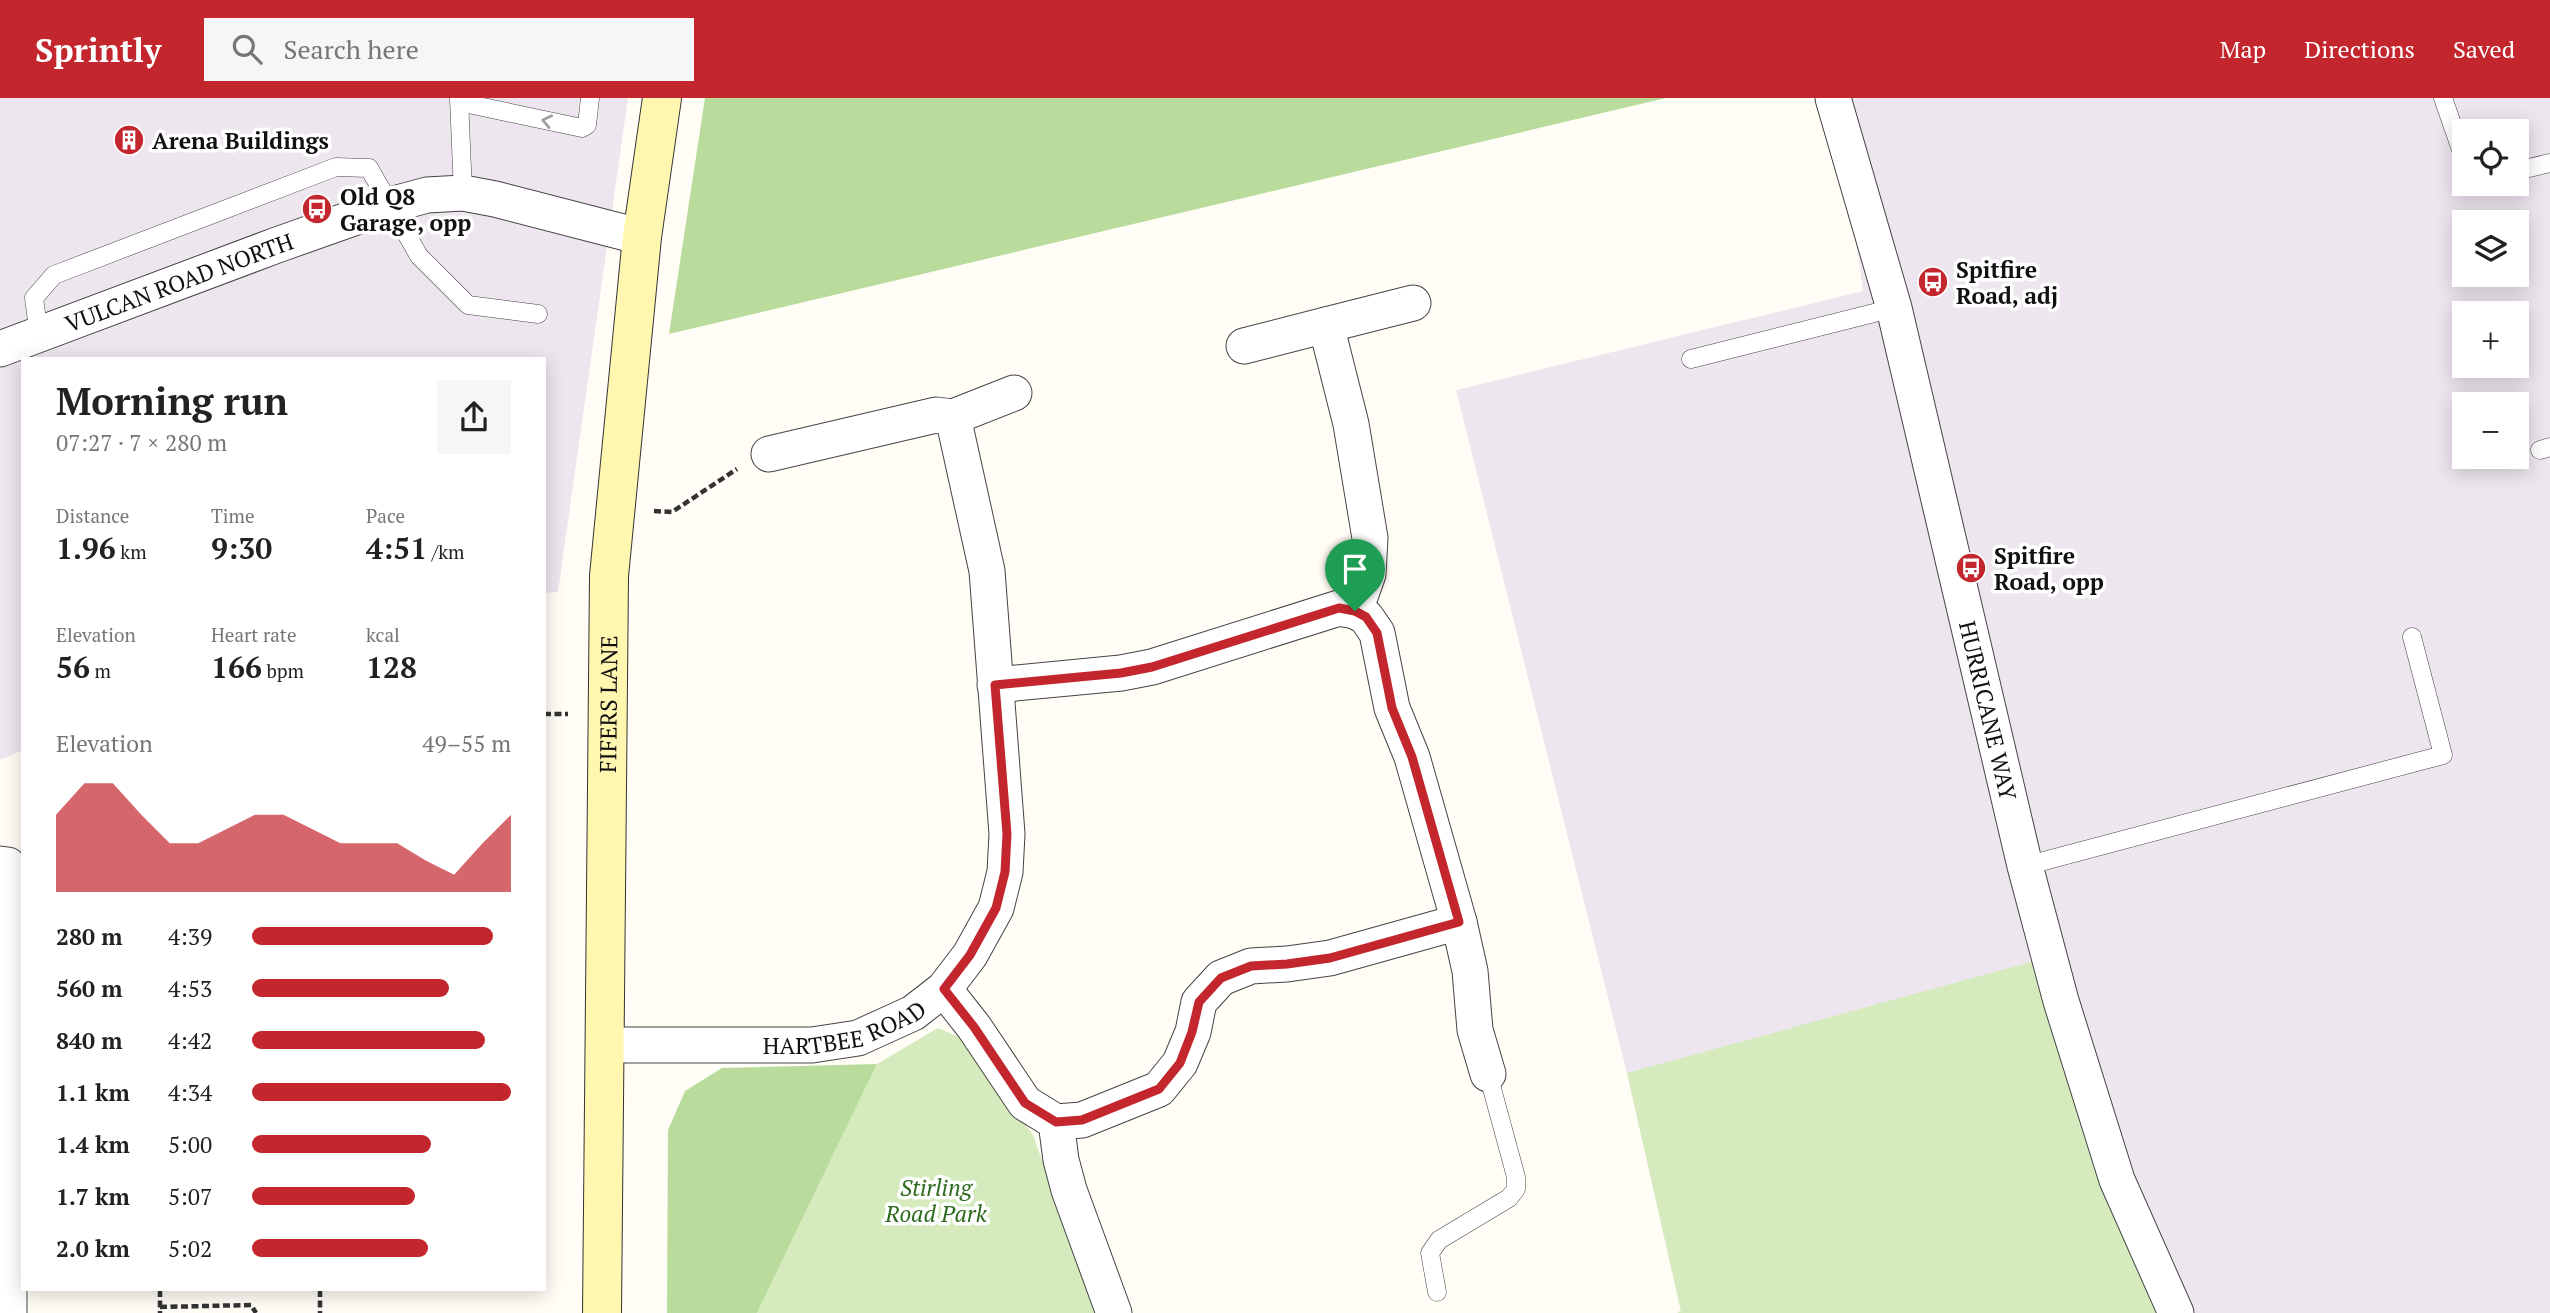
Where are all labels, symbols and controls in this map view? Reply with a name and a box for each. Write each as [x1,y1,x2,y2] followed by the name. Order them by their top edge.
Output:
[204,18,694,81] search box
[35,28,162,71] text: Sprintly
[228,30,266,68] icon: search
[284,32,419,66] text: Search here
[2220,33,2266,65] text: Map
[2304,33,2415,65] text: Directions
[2453,33,2515,65] text: Saved
[541,114,553,129] one-way arrow
[2452,119,2529,469] map controls
[2452,119,2529,196] button: locate
[112,123,146,157] building icon: Arena Buildings
[152,125,329,156] place label: Arena Buildings
[340,181,471,238] place label: Old Q8 Garage, opp
[300,192,334,226] bus stop icon: Old Q8 Garage, opp
[2452,210,2529,287] button: layers
[60,225,297,339] street label: VULCAN ROAD NORTH
[1956,254,2058,311] place label: Spitfire Road, adj
[1916,265,1950,299] bus stop icon: Spitfire Road, adj
[2452,301,2529,378] button: +
[56,376,288,426] text: Morning run
[437,380,511,454] button: share
[2452,392,2529,469] button: −
[56,427,227,458] text: 07:27 · 7 × 280 m
[56,503,129,528] text: Distance
[211,503,254,528] text: Time
[366,503,405,528] text: Pace
[56,528,116,568] text: 1.96
[211,528,272,568] text: 9:30
[366,528,427,568] text: 4:51
[116,539,147,564] text: km
[427,539,465,564] text: /km
[1325,539,1385,611] pin
[1994,540,2104,597] place label: Spitfire Road, opp
[1336,550,1374,588] icon: arrive
[1954,551,1988,585] bus stop icon: Spitfire Road, opp
[1952,618,2025,803] street label: HURRICANE WAY
[56,622,136,647] text: Elevation
[211,622,296,647] text: Heart rate
[366,622,400,647] text: kcal
[592,635,624,773] street label: FIFERS LANE
[56,647,90,687] text: 56
[211,647,262,687] text: 166
[366,647,417,687] text: 128
[90,658,111,683] text: m
[262,658,304,683] text: bpm
[56,728,153,759] text: Elevation
[422,728,511,759] text: 49–55 m
[56,921,122,952] text: 280 m
[168,921,212,952] text: 4:39
[56,973,122,1004] text: 560 m
[168,973,212,1004] text: 4:53
[763,993,932,1061] street label: HARTBEE ROAD
[56,1025,122,1056] text: 840 m
[168,1025,212,1056] text: 4:42
[56,1077,130,1108] text: 1.1 km
[168,1077,212,1108] text: 4:34
[56,1129,130,1160] text: 1.4 km
[168,1129,212,1160] text: 5:00
[884,1172,988,1229] park label: Stirling Road Park
[56,1181,130,1212] text: 1.7 km
[168,1181,212,1212] text: 5:07
[56,1233,130,1264] text: 2.0 km
[168,1233,212,1264] text: 5:02

